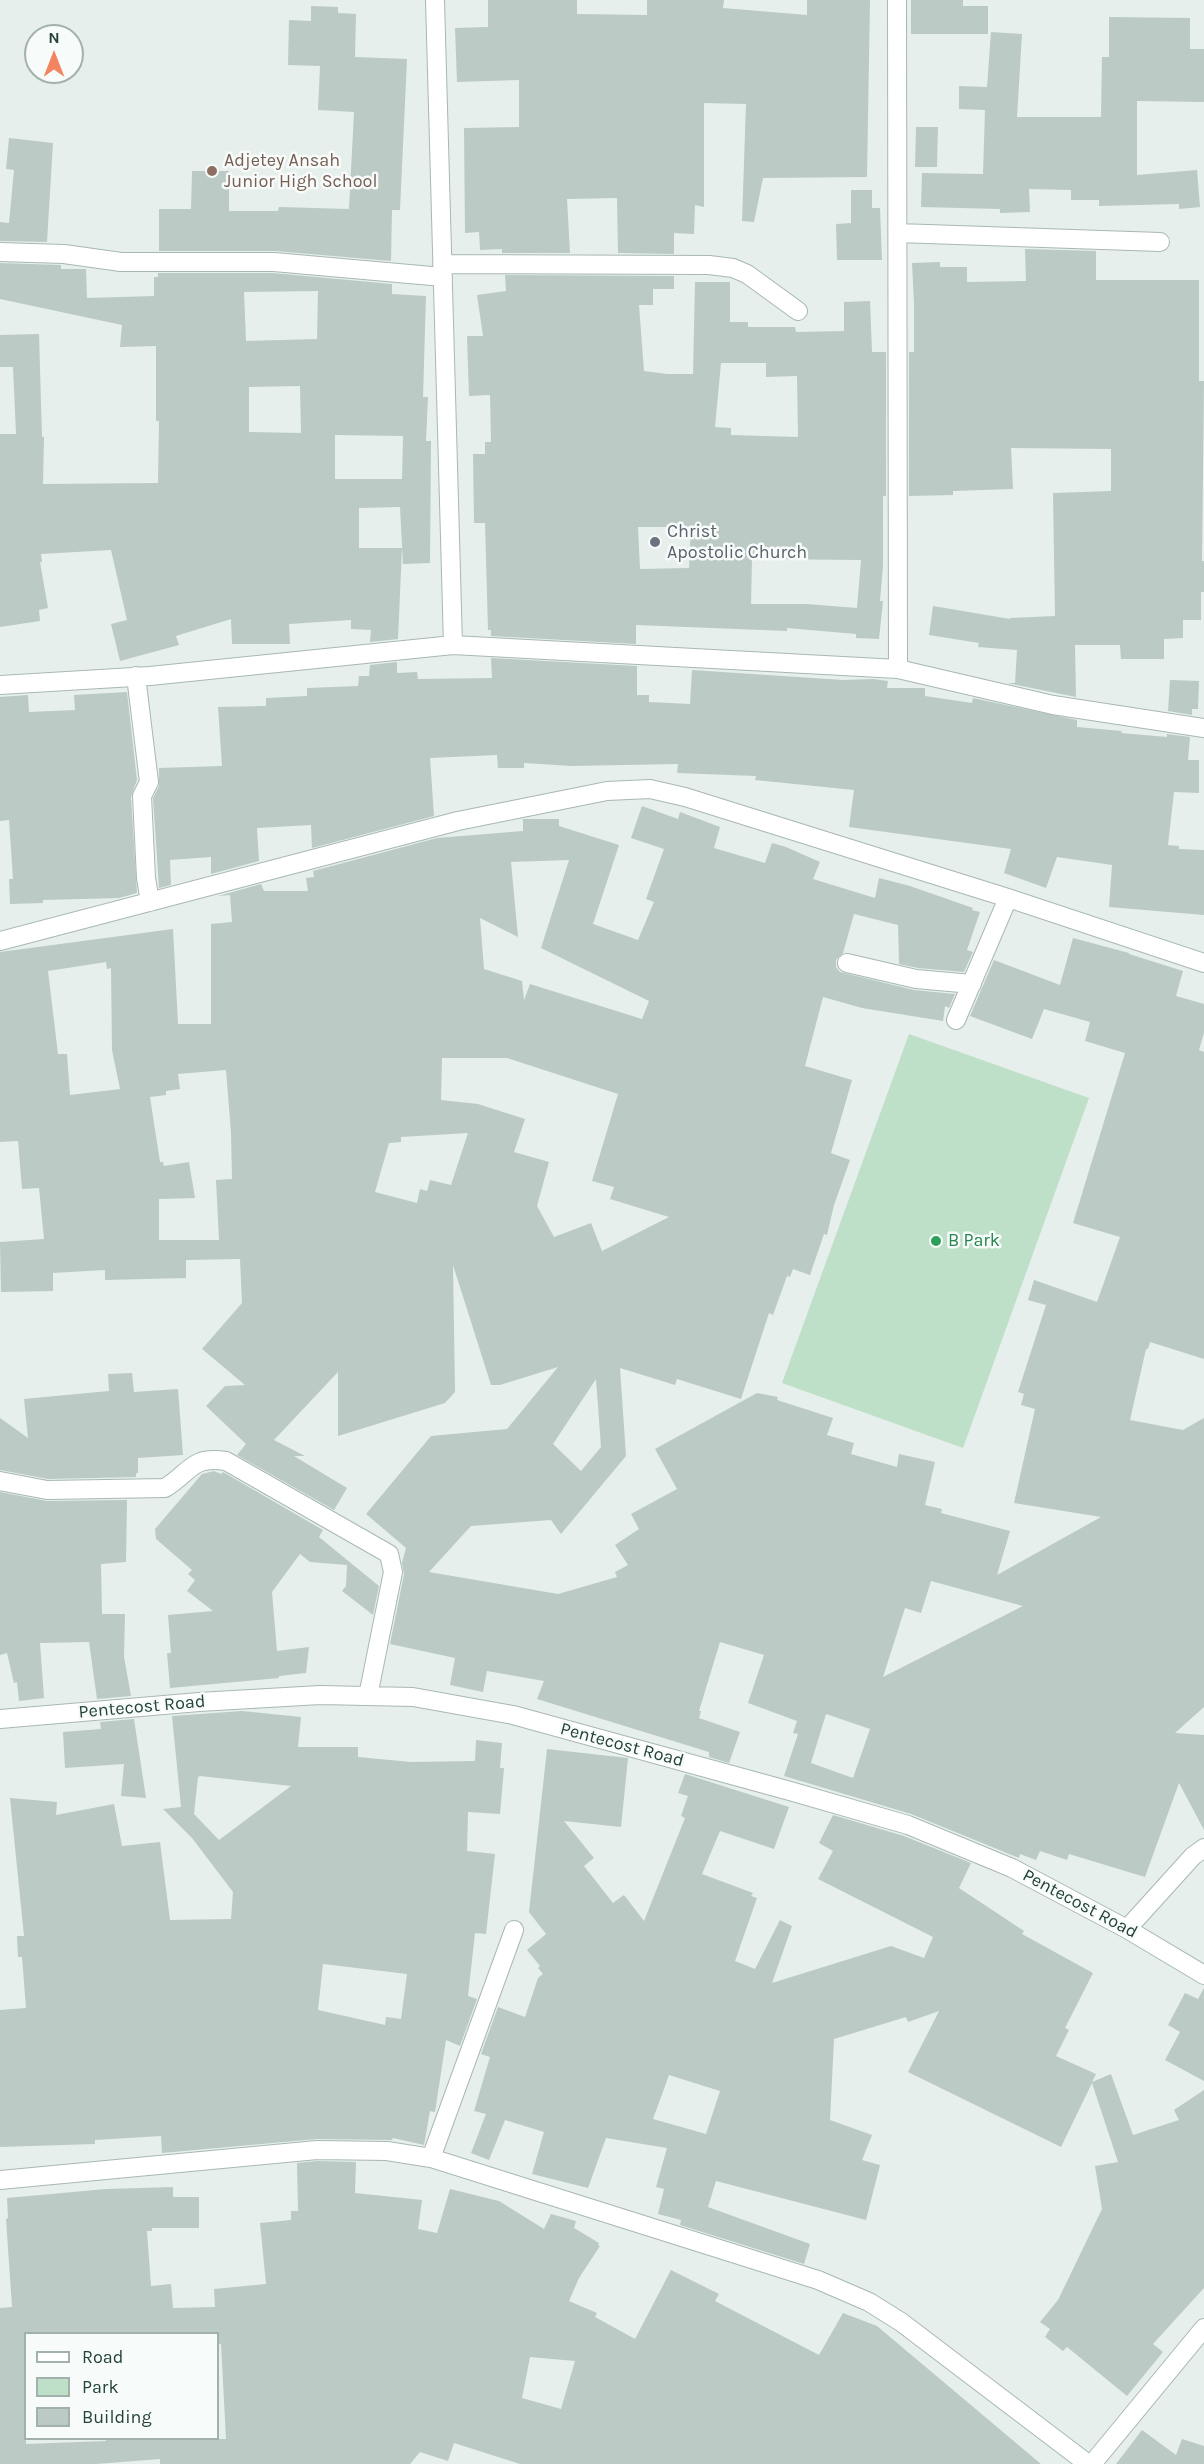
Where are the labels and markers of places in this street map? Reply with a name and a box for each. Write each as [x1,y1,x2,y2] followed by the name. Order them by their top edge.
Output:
[224,150,377,192] place label: Adjetey Ansah Junior High School
[205,164,219,178] marker: Adjetey Ansah Junior High School
[667,521,807,564] place label: Christ Apostolic Church
[648,535,662,549] marker: Christ Apostolic Church
[948,1230,1000,1252] place label: B Park
[929,1234,943,1248] marker: B Park

